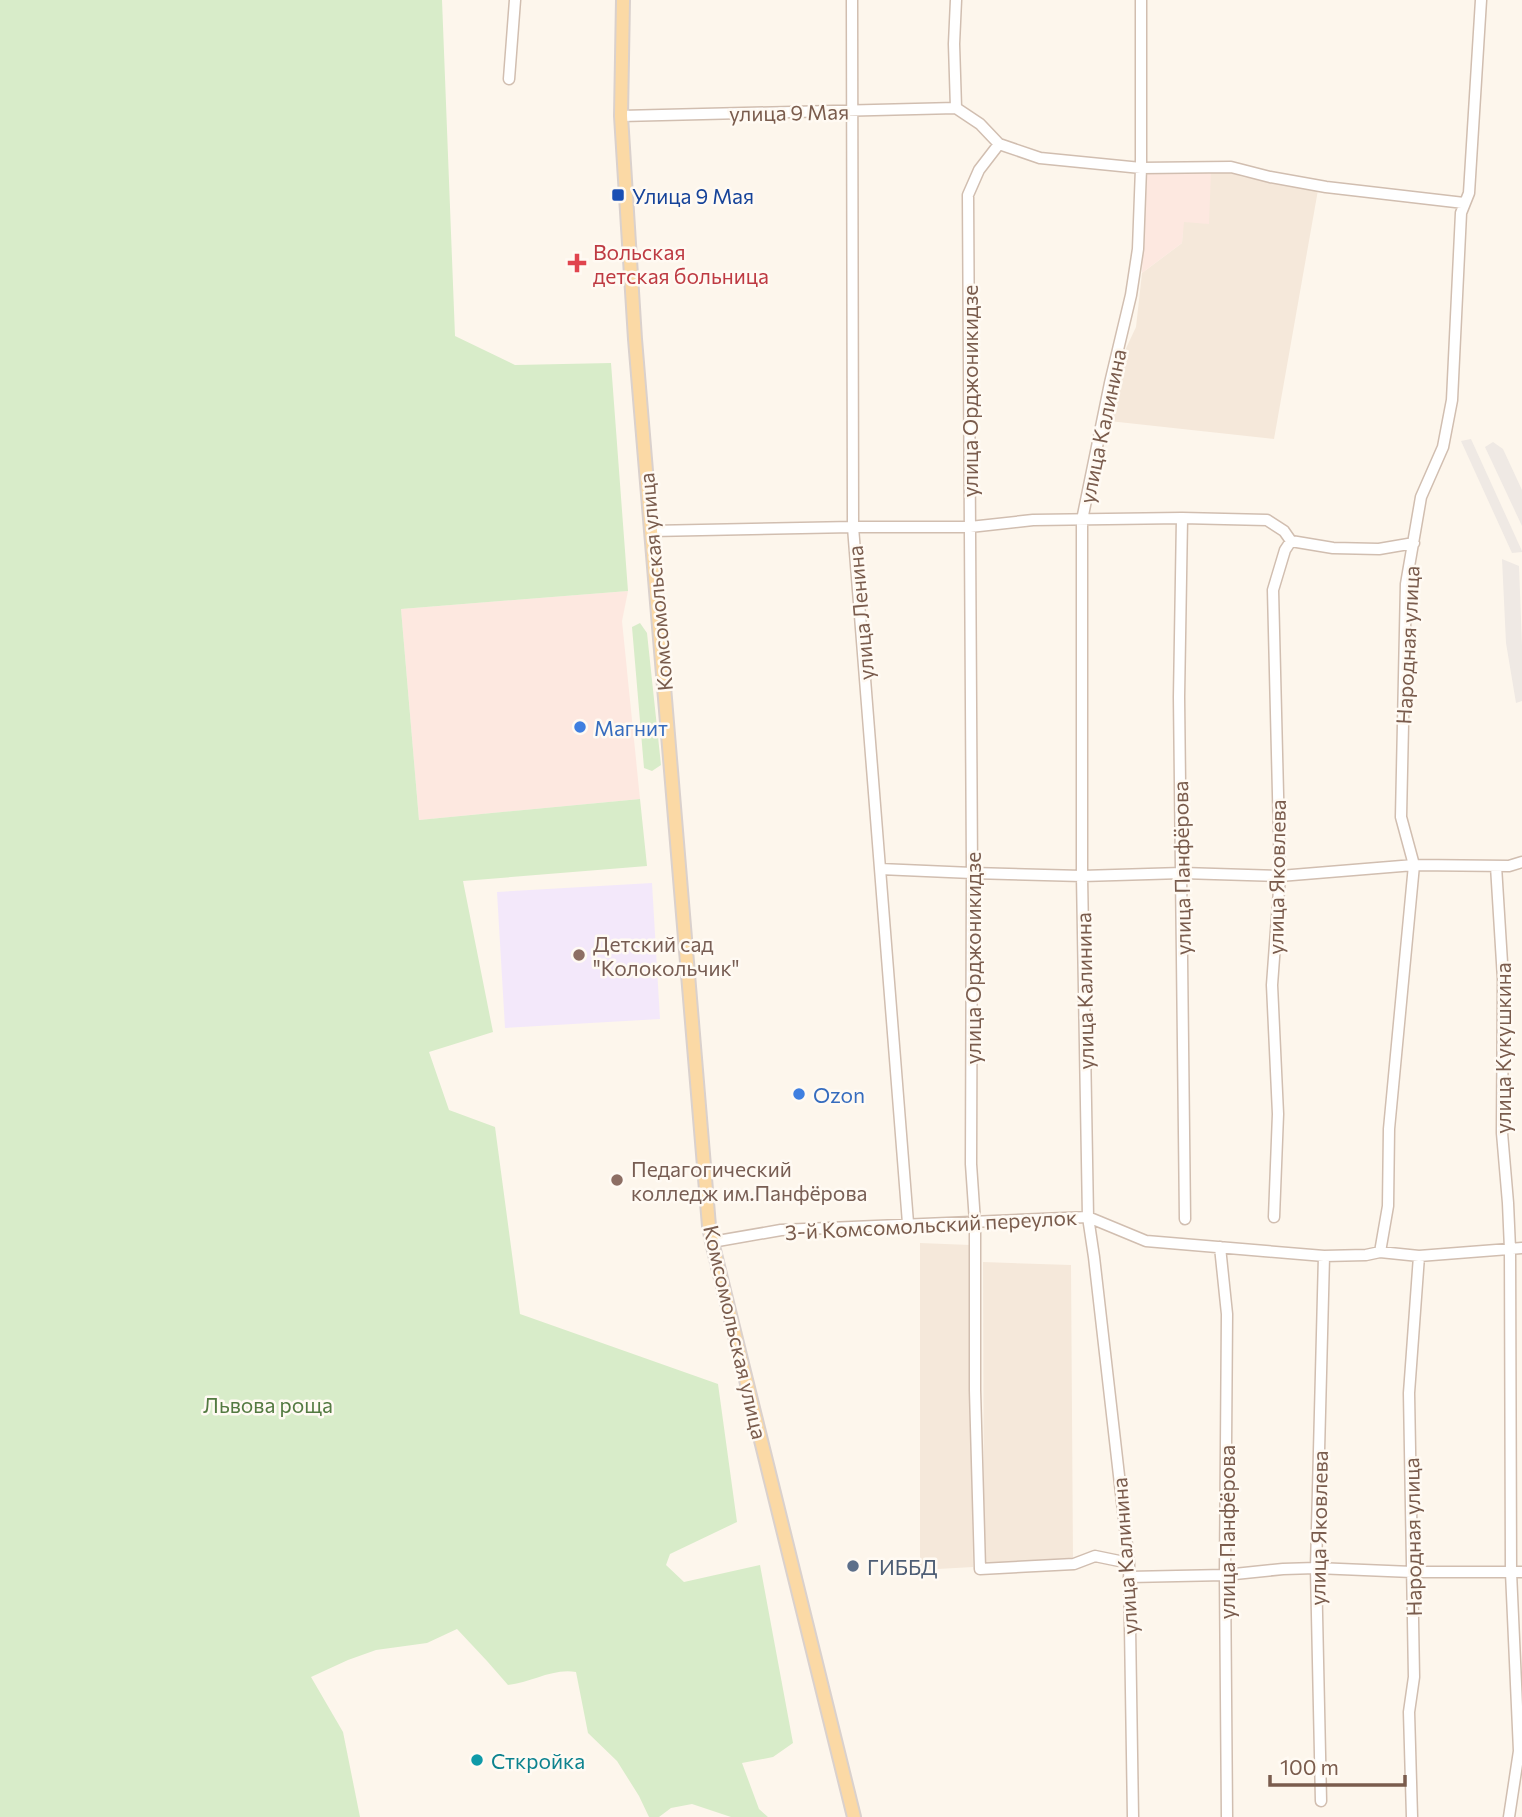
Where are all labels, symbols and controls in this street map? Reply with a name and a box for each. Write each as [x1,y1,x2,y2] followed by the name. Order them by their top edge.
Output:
[729,98,849,126] street label: улица 9 Мая
[632,183,754,208] place label: Улица 9 Мая
[610,187,626,203] marker: Улица 9 Мая
[593,239,769,288] place label: Вольская детская больница
[567,253,587,273] marker: Вольская детская больница
[957,285,982,497] street label: улица Орджоникидзе
[1073,346,1131,506] street label: улица Калинина
[633,472,677,692] street label: Комсомольская улица
[842,545,878,681] street label: улица Ленина
[1390,565,1424,725] street label: Народная улица
[594,715,668,740] place label: Магнит
[572,719,588,735] marker: Магнит
[1167,781,1195,955] street label: улица Панфёрова
[1262,799,1290,955] street label: улица Яковлева
[960,852,985,1064] street label: улица Орджоникидзе
[1070,912,1098,1070] street label: улица Калинина
[593,931,740,980] place label: Детский сад "Колокольчик"
[571,947,587,963] marker: Детский сад "Колокольчик"
[1490,962,1515,1134] street label: улица Кукушкина
[813,1082,865,1107] place label: Ozon
[791,1086,807,1102] marker: Ozon
[631,1156,867,1205] place label: Педагогический колледж им.Панфёрова
[609,1172,625,1188] marker: Педагогический колледж им.Панфёрова
[784,1204,1078,1244] street label: 3-й Комсомольский переулок
[699,1223,773,1441] street label: Комсомольская улица
[203,1392,333,1417] park label: Львова роща
[1214,1445,1239,1619] street label: улица Панфёрова
[1304,1450,1332,1606] street label: улица Яковлева
[1398,1457,1426,1617] street label: Народная улица
[1106,1477,1142,1635] street label: улица Калинина
[867,1554,938,1579] place label: ГИББД
[845,1558,861,1574] marker: ГИББД
[1270,1744,1405,1788] scale bar
[491,1748,585,1773] place label: Сткройка
[469,1752,485,1768] marker: Сткройка
[1280,1754,1339,1779] text: 100 m

